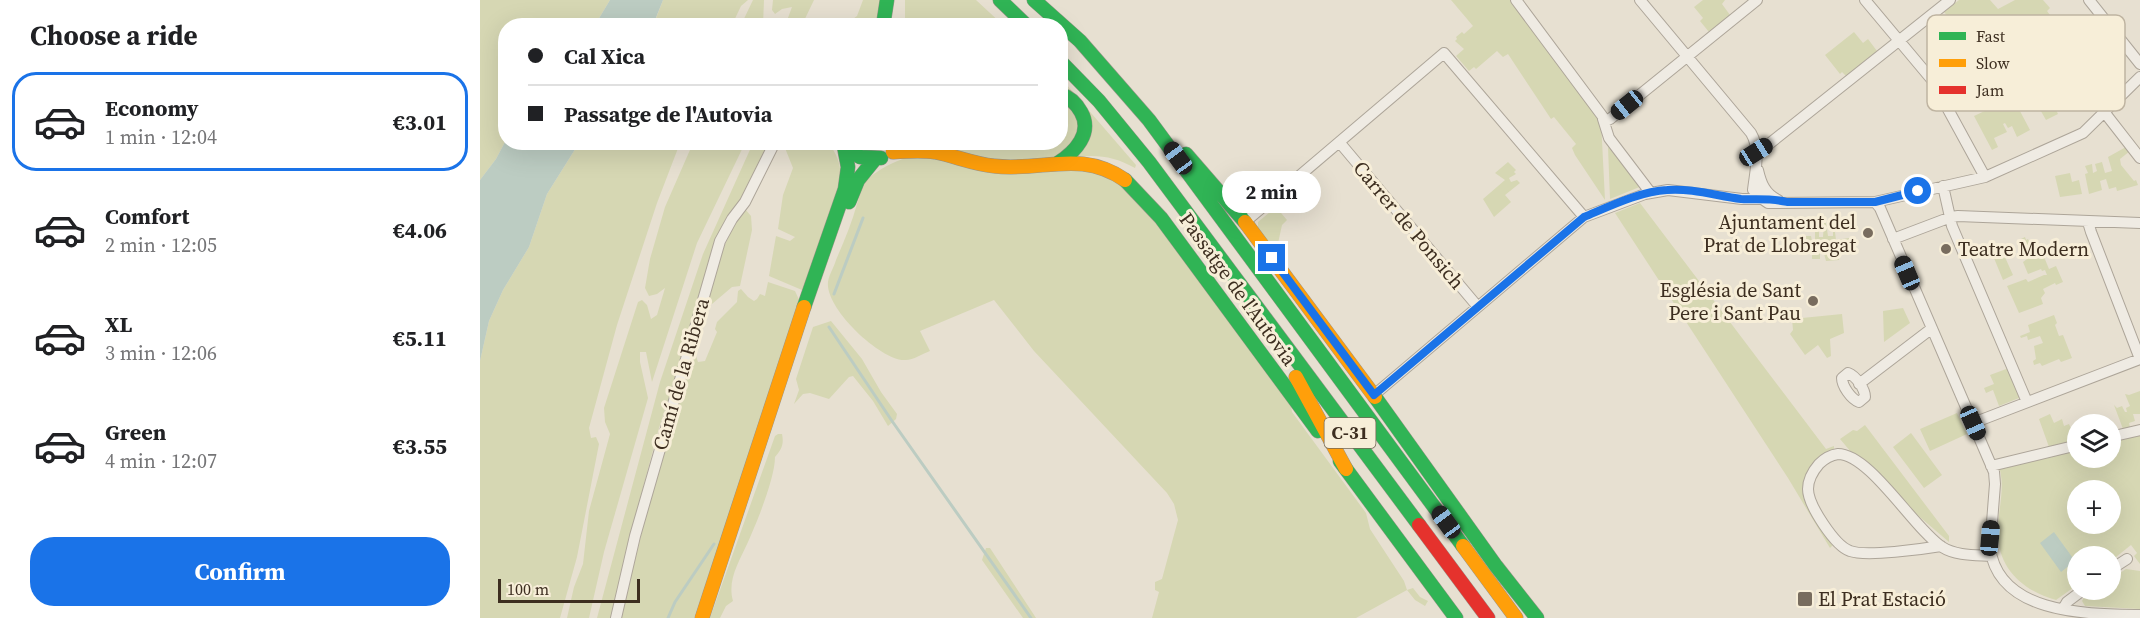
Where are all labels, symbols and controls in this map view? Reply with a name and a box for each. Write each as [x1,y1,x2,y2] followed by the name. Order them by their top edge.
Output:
[1927,15,2125,111] legend
[30,17,198,54] text: Choose a ride
[1976,25,2006,47] text: Fast
[564,41,645,71] text: Cal Xica
[1976,52,2011,74] text: Slow
[1975,79,2004,101] text: Jam
[1607,87,1647,123] car
[105,93,199,123] text: Economy
[33,95,87,149] icon: car
[564,99,772,129] text: Passatge de l'Autovia
[393,107,447,137] text: €3.01
[105,123,217,151] text: 1 min · 12:04
[1736,135,1776,169] car
[1160,138,1196,178] car
[1347,155,1471,295] street label: Carrer de Ponsich
[1222,171,1322,213] callout: 2 min
[1904,177,1931,204] route start
[1246,178,1297,206] text: 2 min
[105,201,189,231] text: Comfort
[33,203,87,257] icon: car
[1173,207,1304,372] street label: Passatge de l'Autovia
[1703,208,1856,259] place label: Ajuntament del Prat de Llobregat
[393,215,447,245] text: €4.06
[1861,226,1875,240] marker: Ajuntament del Prat de Llobregat
[105,231,217,259] text: 2 min · 12:05
[1958,235,2089,263] place label: Teatre Modern
[1939,242,1953,256] marker: Teatre Modern
[1258,244,1285,271] route end
[1892,253,1922,293] car
[1659,276,1801,327] place label: Església de Sant Pere i Sant Pau
[646,294,716,453] street label: Camí de la Ribera
[1806,294,1820,308] marker: Església de Sant Pere i Sant Pau
[105,309,132,339] text: XL
[33,311,87,365] icon: car
[393,323,447,353] text: €5.11
[105,339,217,367] text: 3 min · 12:06
[1957,403,1989,443] car
[2067,414,2121,600] map controls
[2067,414,2121,468] button: layers
[105,417,166,447] text: Green
[1324,418,1376,448] road number: C-31
[33,419,87,473] icon: car
[393,431,447,461] text: €3.55
[105,447,217,475] text: 4 min · 12:07
[2067,480,2121,534] button: +
[1428,502,1464,542] car
[1979,519,2001,557] car
[30,537,450,606] button: Confirm
[2067,546,2121,600] button: −
[498,576,640,604] scale bar
[507,578,549,600] text: 100 m
[1818,585,1946,613] place label: El Prat Estació
[1796,590,1814,608] marker: El Prat Estació

